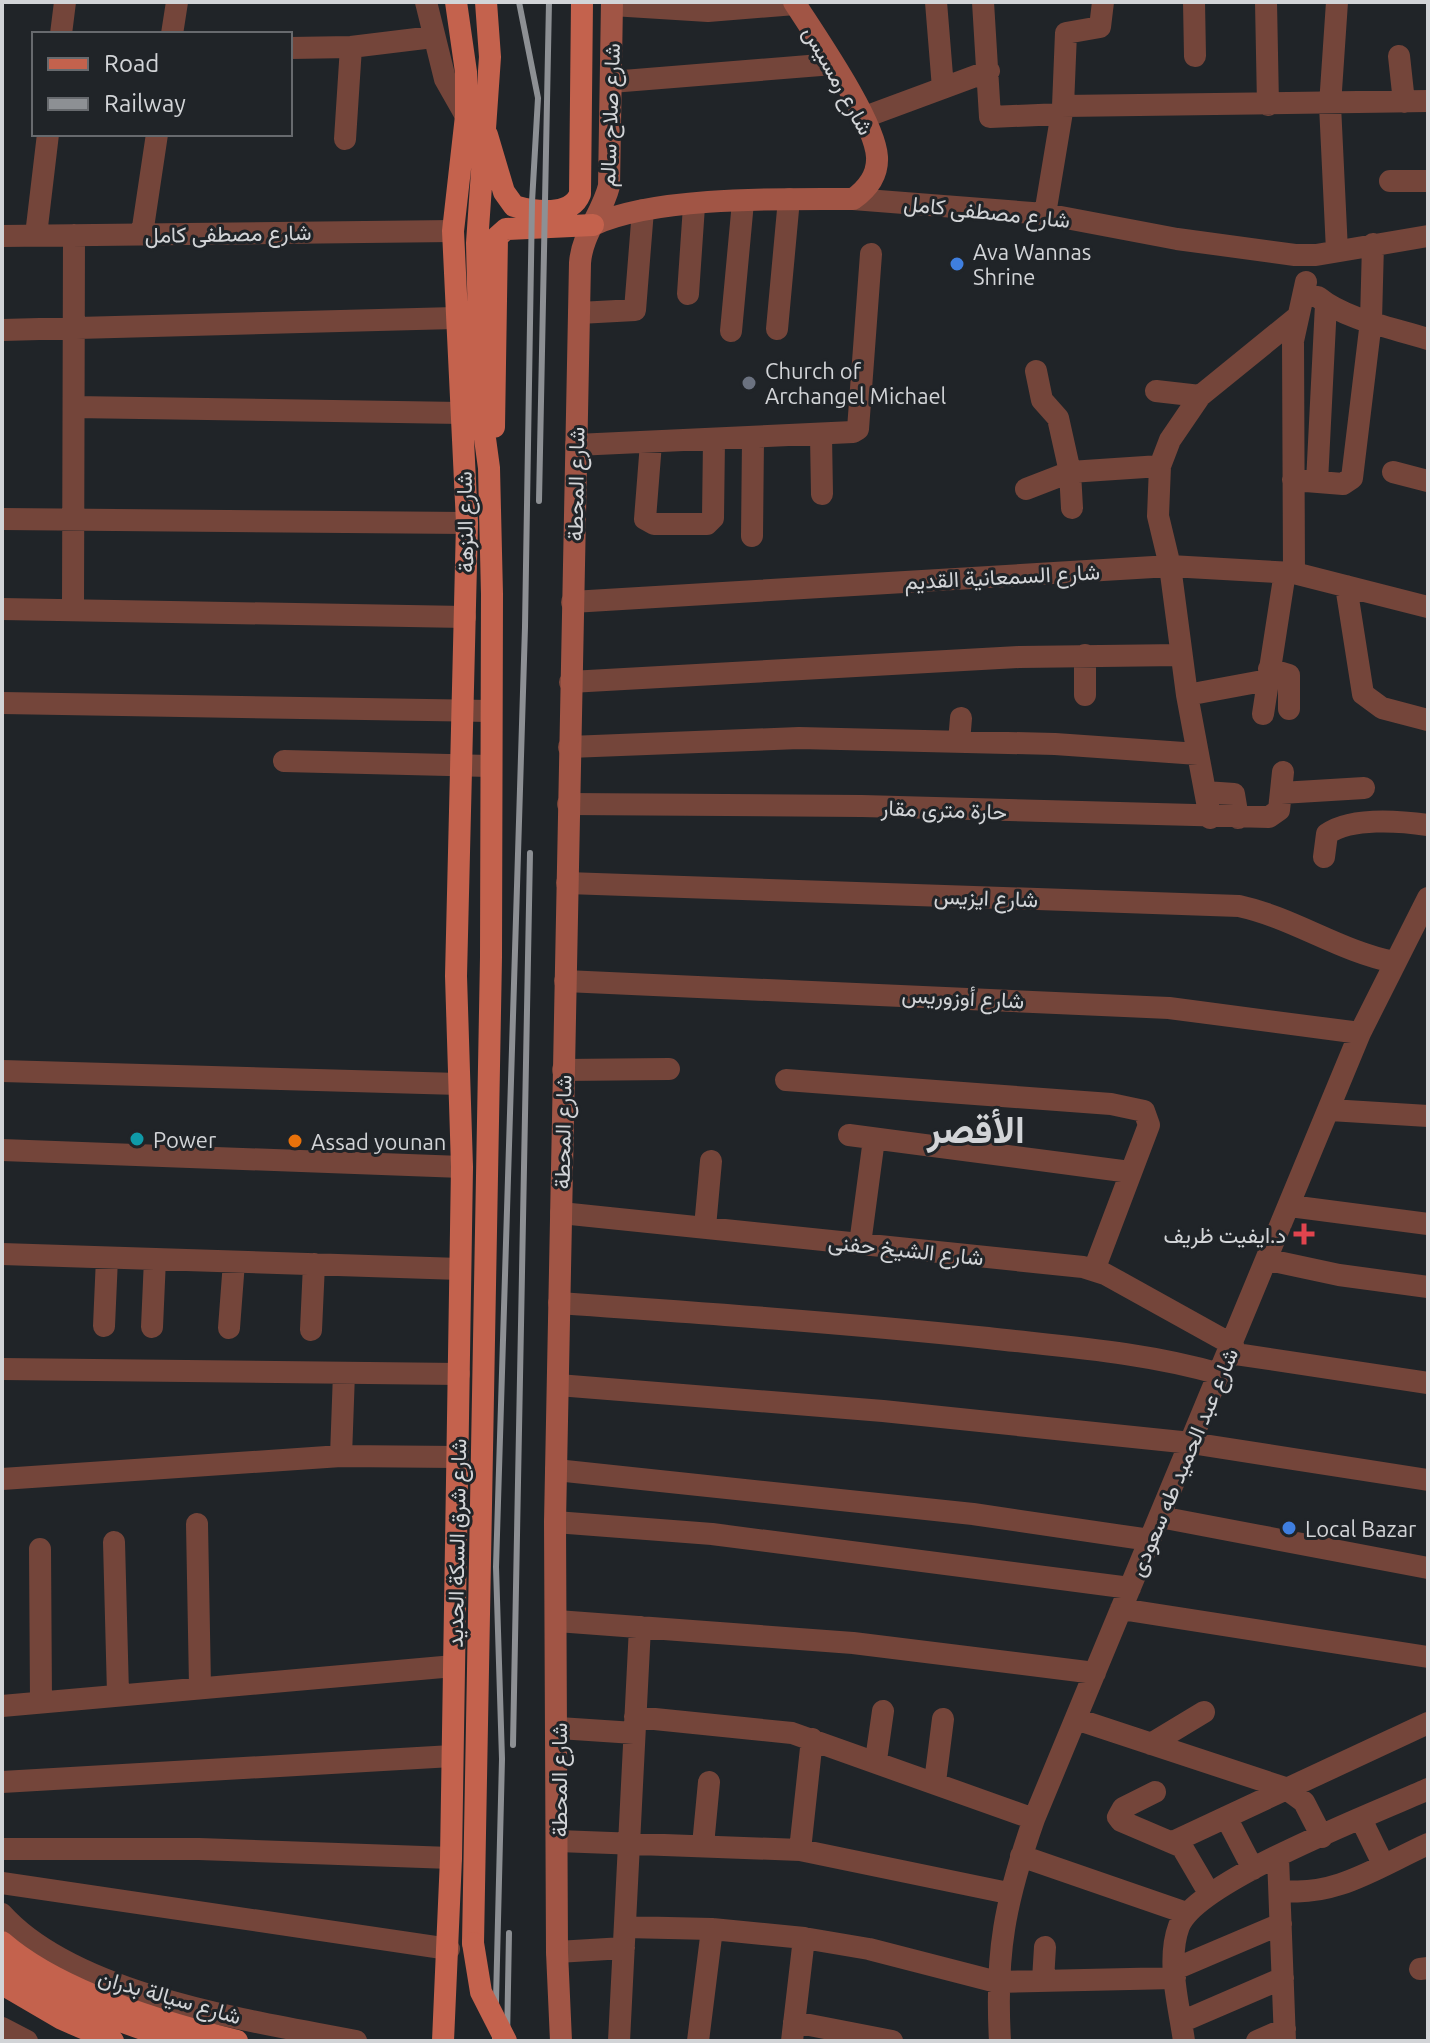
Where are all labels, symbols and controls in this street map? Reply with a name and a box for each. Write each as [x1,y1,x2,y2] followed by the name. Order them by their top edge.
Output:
[796,21,879,140] street label: شارع رمسيس
[32,32,292,136] legend
[594,43,627,188] street label: شارع صلاح سالم
[104,50,159,77] text: Road
[104,90,186,117] text: Railway
[902,190,1071,235] street label: شارع مصطفى كامل
[144,219,312,250] street label: شارع مصطفى كامل
[973,239,1091,289] place label: Ava Wannas Shrine
[948,255,966,273] marker: Ava Wannas Shrine
[765,358,947,408] place label: Church of Archangel Michael
[740,374,758,392] marker: Church of Archangel Michael
[562,426,591,542] street label: شارع المحطة
[451,471,480,573] street label: شارع النزهة
[904,558,1101,597] street label: شارع السمعانية القديم
[879,794,1008,826] street label: حارة مترى مقار
[933,883,1039,914] street label: شارع ايزيس
[901,981,1025,1016] street label: شارع أوزوريس
[549,1074,578,1190] street label: شارع المحطة
[926,1108,1025,1154] district label: الأقصر
[153,1127,217,1152] place label: Power
[311,1129,446,1154] place label: Assad younan
[128,1130,146,1148] marker: Power
[286,1132,304,1150] marker: Assad younan
[1164,1222,1286,1249] place label: د.ايفيت ظريف
[1293,1223,1315,1245] marker: د.ايفيت ظريف
[827,1228,985,1273] street label: شارع الشيخ حفنى
[1124,1344,1245,1581] street label: شارع عبد الحميد طه سعودى
[442,1438,473,1648] street label: شارع شرق السكة الحديد
[1305,1516,1417,1541] place label: Local Bazar
[1280,1519,1298,1537] marker: Local Bazar
[546,1723,574,1837] street label: شارع المحطة
[95,1964,244,2031] street label: شارع سيالة بدران

